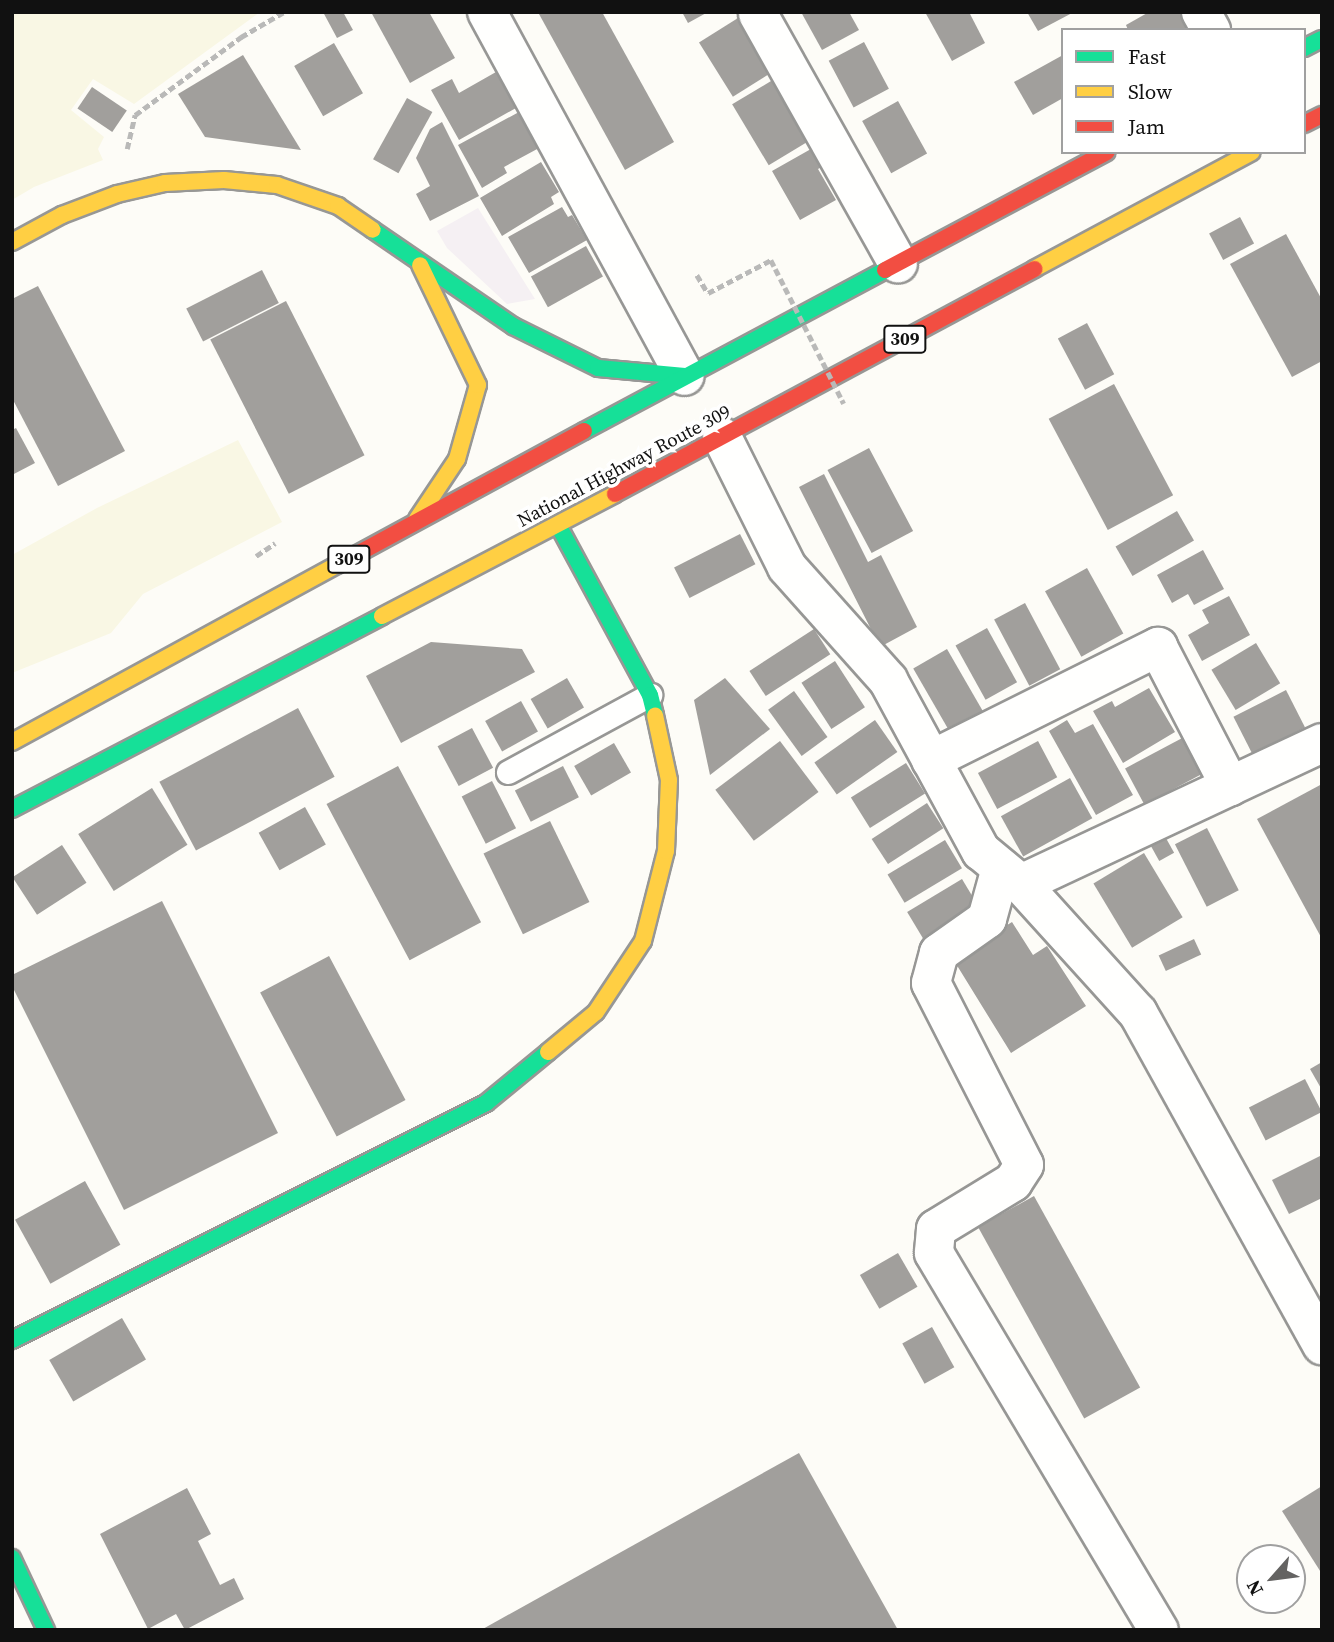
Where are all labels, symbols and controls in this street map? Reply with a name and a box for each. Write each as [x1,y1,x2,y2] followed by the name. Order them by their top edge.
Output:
[1061,28,1306,154] legend
[1128,42,1166,71] text: Fast
[1128,77,1172,106] text: Slow
[1128,112,1165,141] text: Jam
[882,324,928,354] road number: 309
[513,400,735,532] street label: National Highway Route 309
[326,544,372,574] road number: 309
[1236,1544,1306,1614] north arrow
[1239,1576,1269,1600] text: N

